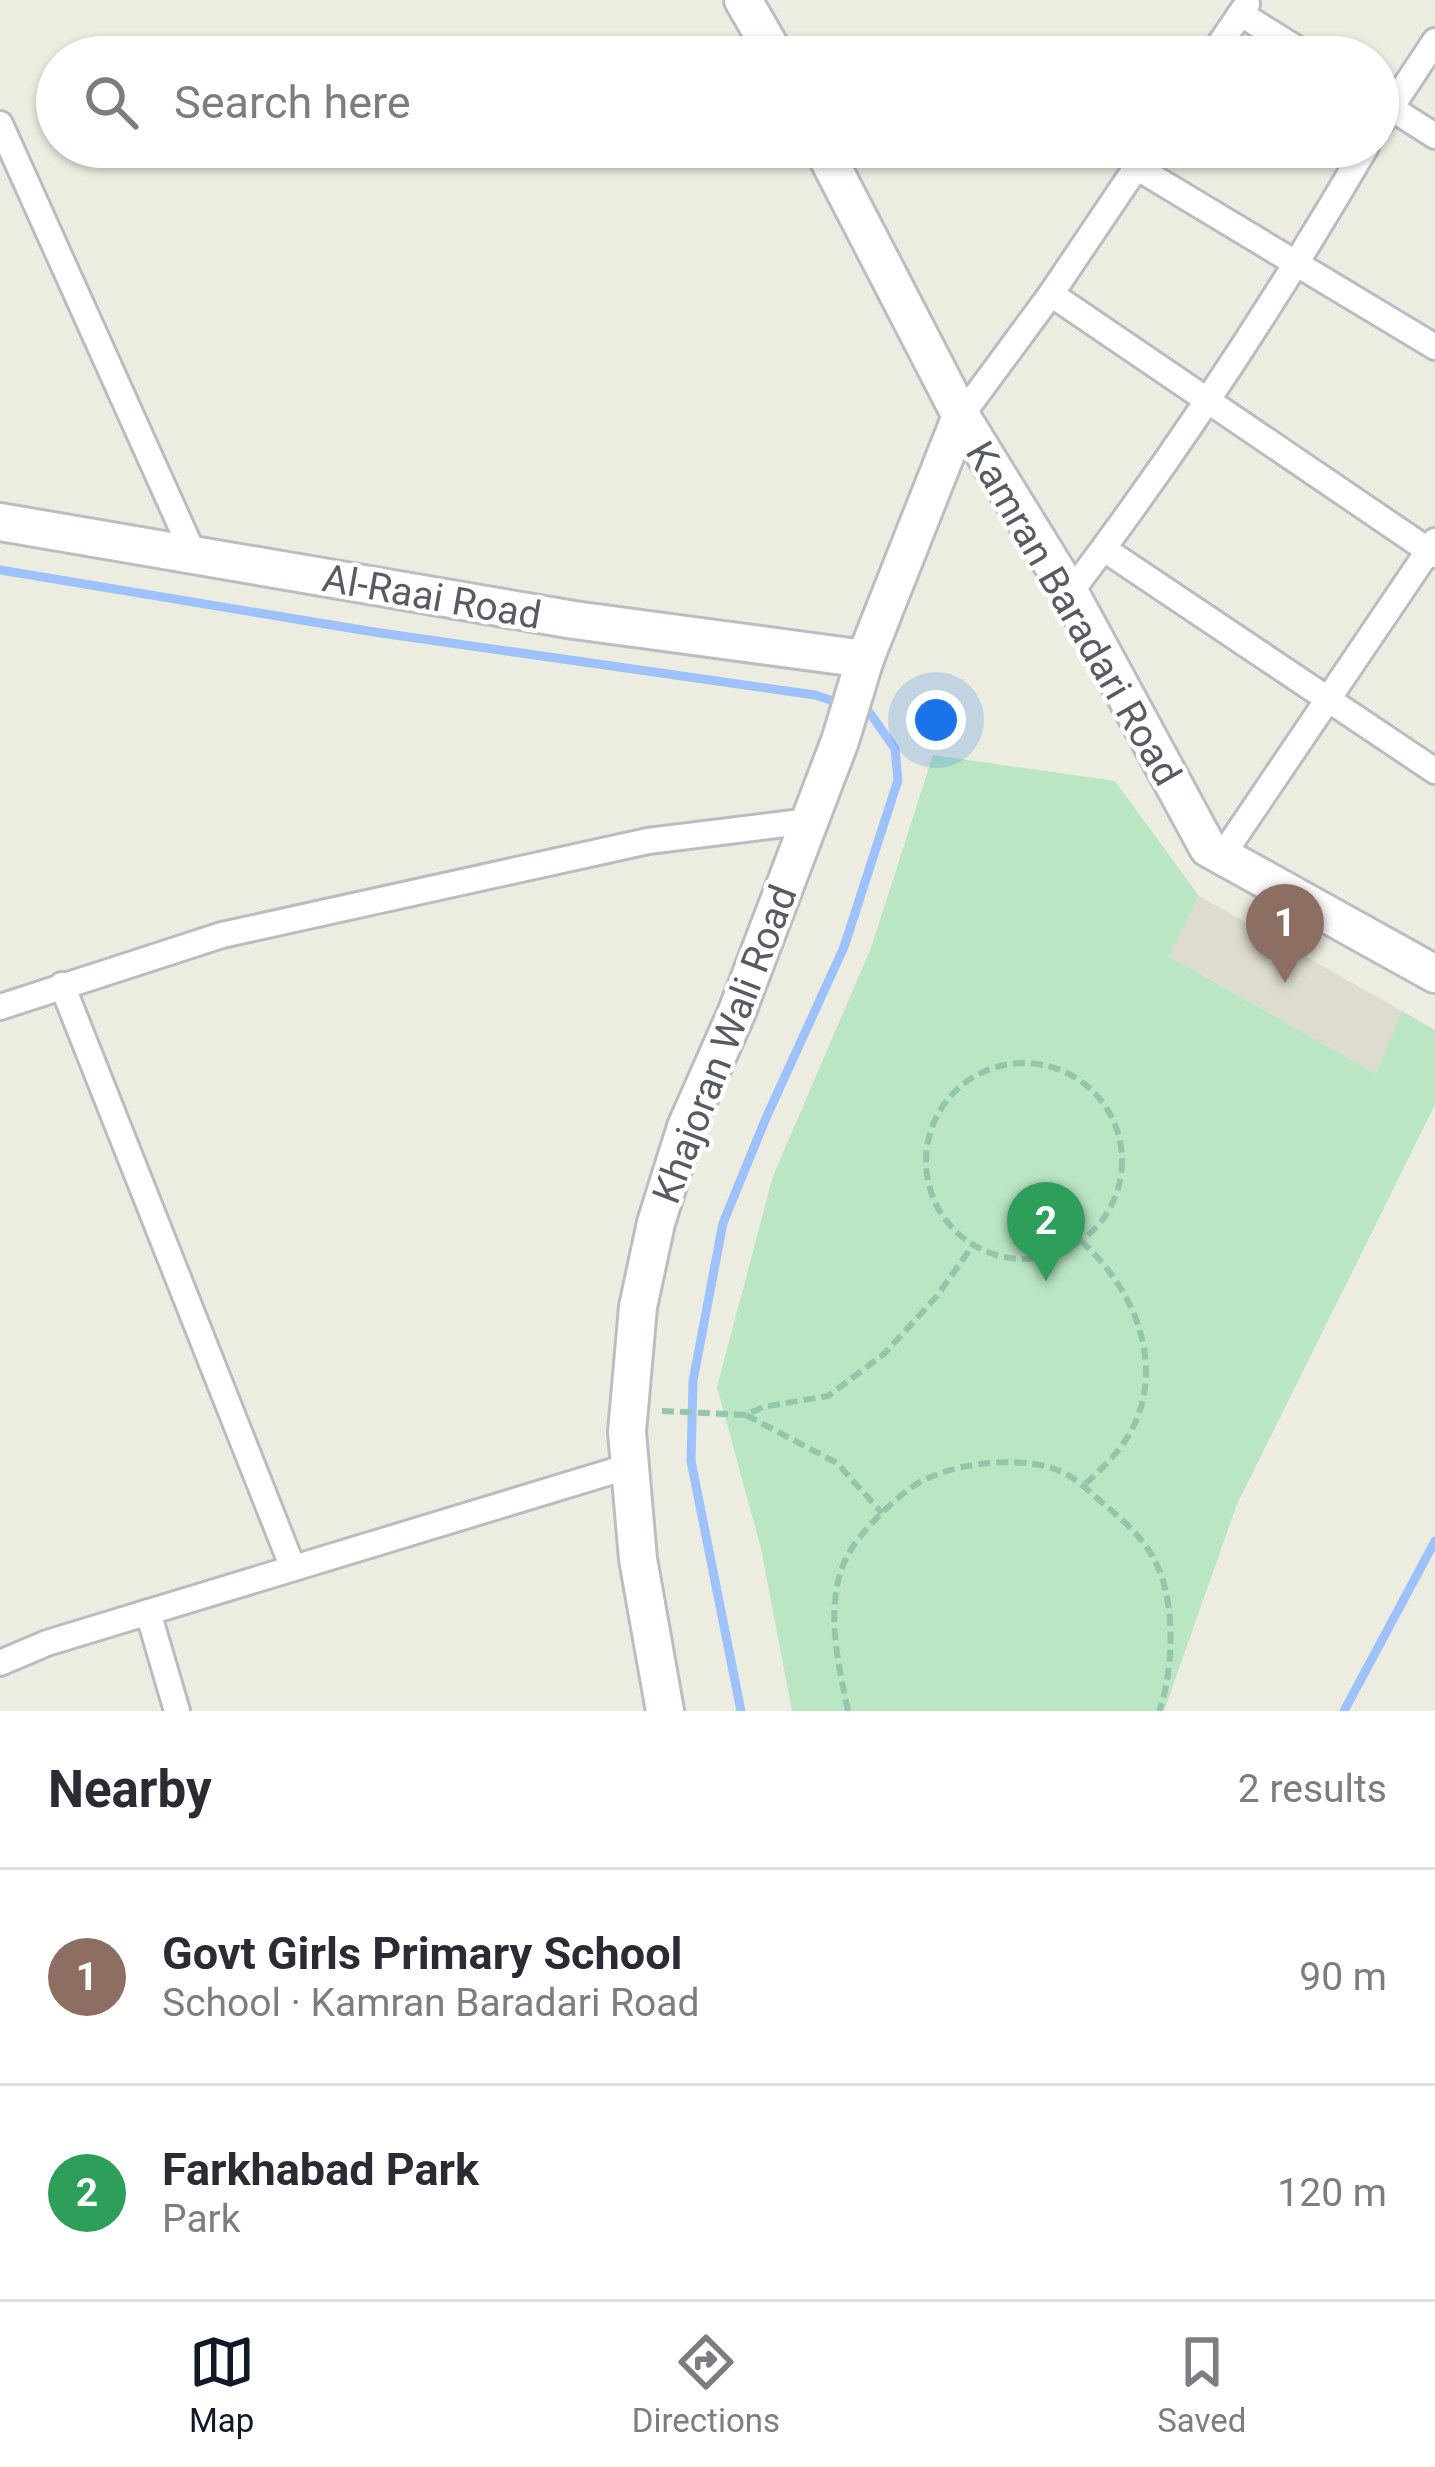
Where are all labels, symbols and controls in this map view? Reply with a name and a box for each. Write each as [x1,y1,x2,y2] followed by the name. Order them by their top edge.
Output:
[36,36,1399,168] search box
[78,69,144,135] icon: search
[174,76,411,129] text: Search here
[956,434,1190,793] street label: Kamran Baradari Road
[319,555,545,639] street label: Al-Raai Road
[906,690,966,750] your location
[643,879,807,1210] street label: Khajoran Wali Road
[1246,884,1324,983] pin: 1
[1007,1182,1085,1281] pin: 2
[48,1760,212,1819] text: Nearby
[1238,1766,1387,1812] text: 2 results
[162,1927,682,1980] text: Govt Girls Primary School
[76,1954,98,2000] text: 1
[1299,1954,1387,2000] text: 90 m
[162,1980,700,2026] text: School · Kamran Baradari Road
[162,2143,479,2196] text: Farkhabad Park
[76,2170,98,2216] text: 2
[1277,2170,1387,2216] text: 120 m
[162,2196,241,2242] text: Park
[189,2329,255,2440] tab: Map
[632,2329,780,2440] tab: Directions
[1157,2329,1246,2440] tab: Saved

